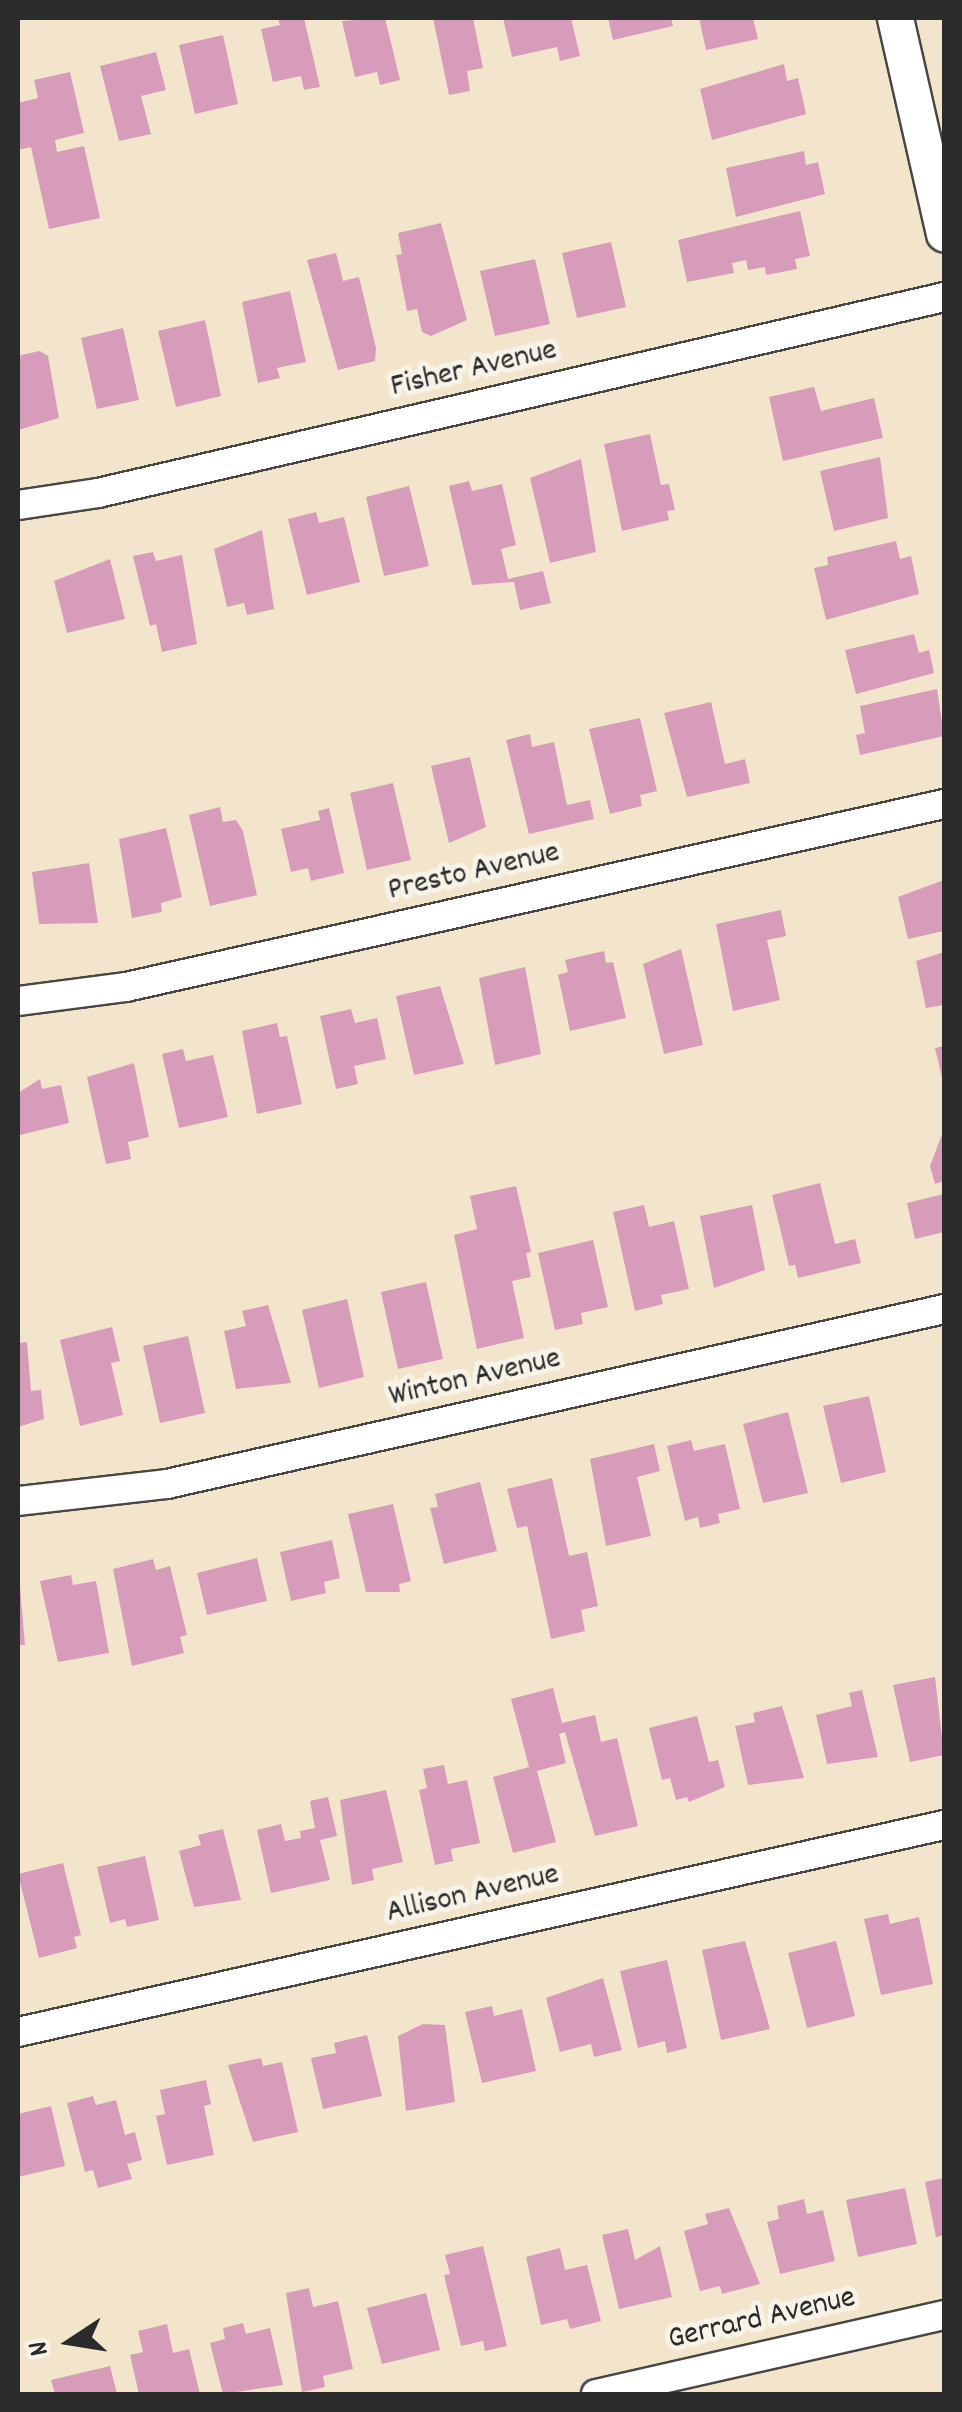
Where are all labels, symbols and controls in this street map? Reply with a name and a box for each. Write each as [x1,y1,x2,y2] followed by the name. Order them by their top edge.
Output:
[387,332,561,408] street label: Fisher Avenue
[384,835,564,911] street label: Presto Avenue
[386,1341,564,1417] street label: Winton Avenue
[383,1857,563,1933] street label: Allison Avenue
[665,2280,859,2360] street label: Gerrard Avenue
[20,2292,120,2392] north arrow
[20,2337,62,2359] text: N

